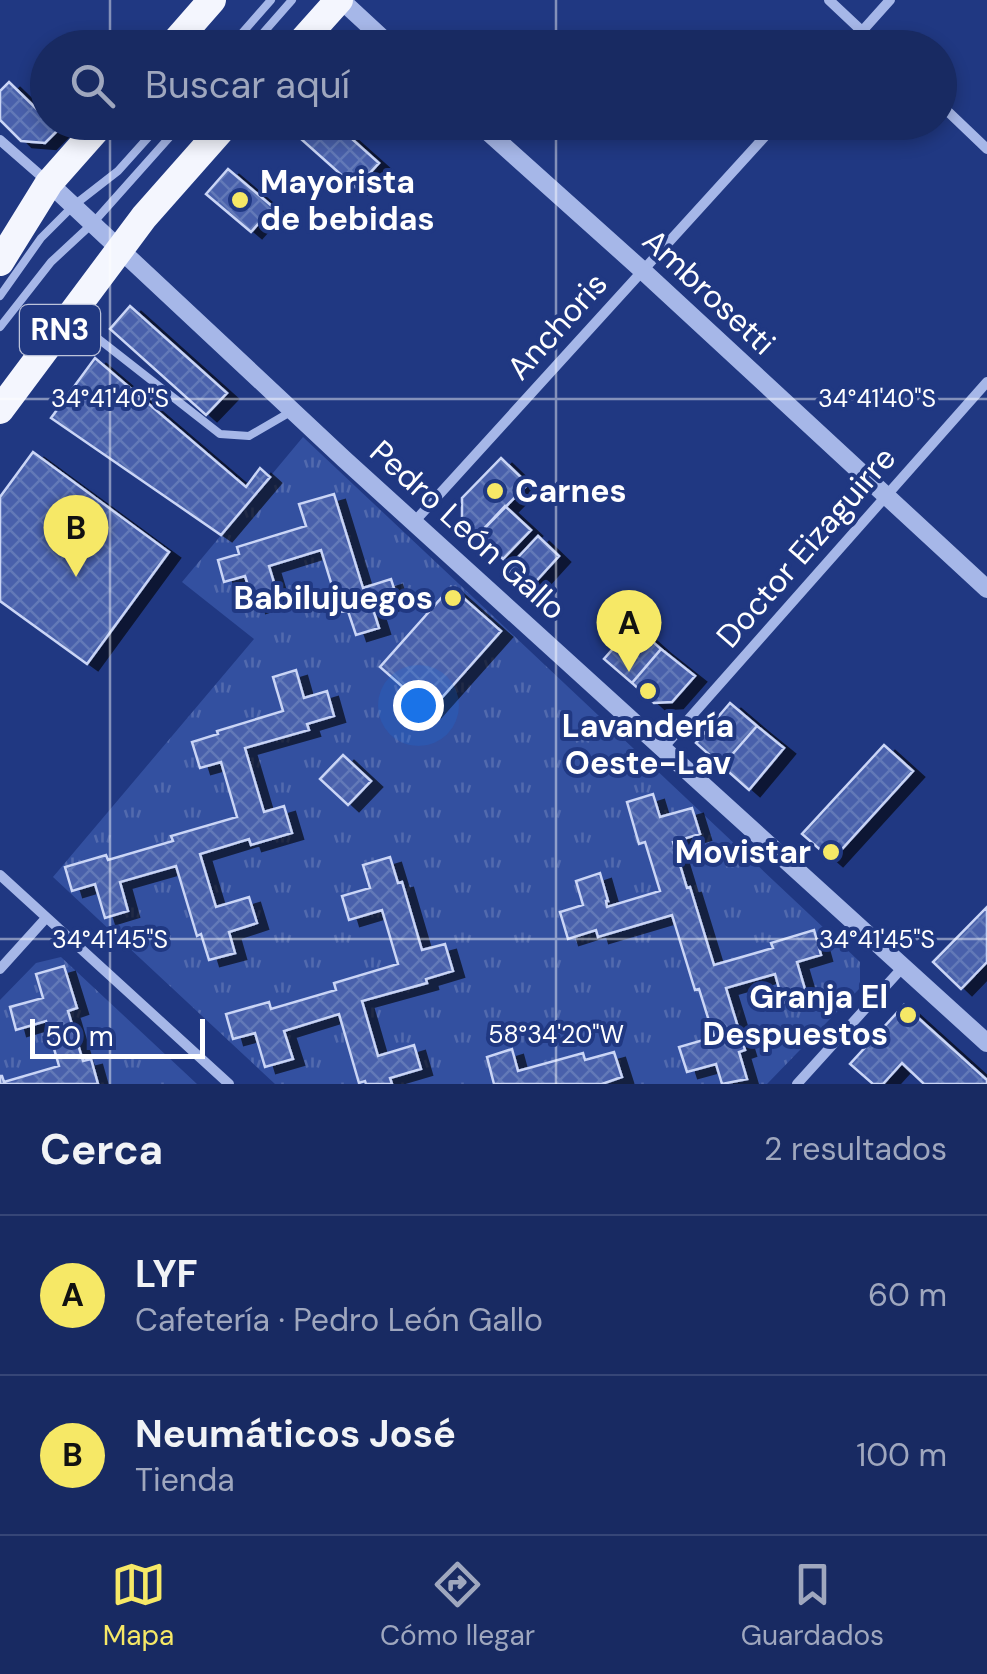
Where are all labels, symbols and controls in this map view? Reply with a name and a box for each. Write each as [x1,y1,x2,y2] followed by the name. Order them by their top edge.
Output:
[30,30,957,140] search box
[65,58,120,113] icon: search
[145,60,350,110] text: Buscar aquí
[260,161,434,240] place label: Mayorista de bebidas
[229,189,251,211] marker: Mayorista de bebidas
[634,220,784,364] street label: Ambrosetti
[498,263,616,389] street label: Anchoris
[20,305,100,355] road number: RN3
[51,382,169,415] text: 34°41'40"S
[818,382,936,415] text: 34°41'40"S
[361,431,575,629] street label: Pedro León Gallo
[707,438,905,656] street label: Doctor Eizaguirre
[515,470,627,512] place label: Carnes
[484,480,506,502] marker: Carnes
[44,494,108,577] pin: B
[234,577,433,619] place label: Babilujuegos
[442,587,464,609] marker: Babilujuegos
[596,590,662,672] pin: A
[393,680,444,731] your location
[637,680,659,702] marker: Lavandería Oeste-Lav
[562,705,734,784] place label: Lavandería Oeste-Lav
[675,831,811,873] place label: Movistar
[820,841,842,863] marker: Movistar
[52,923,168,956] text: 34°41'45"S
[819,923,935,956] text: 34°41'45"S
[703,976,888,1055] place label: Granja El Despuestos
[897,1004,919,1026] marker: Granja El Despuestos
[30,1014,205,1058] scale bar
[45,1018,114,1055] text: 50 m
[488,1018,624,1051] text: 58°34'20"W
[40,1122,163,1177] text: Cerca
[764,1128,947,1170] text: 2 resultados
[135,1249,198,1299] text: LYF
[61,1274,84,1316] text: A
[868,1274,947,1316] text: 60 m
[135,1299,543,1341] text: Cafetería · Pedro León Gallo
[135,1409,456,1459] text: Neumáticos José
[62,1434,83,1476] text: B
[856,1434,947,1476] text: 100 m
[135,1459,235,1501] text: Tienda
[103,1557,174,1654] tab: Mapa
[380,1557,535,1654] tab: Cómo llegar
[741,1557,884,1654] tab: Guardados

